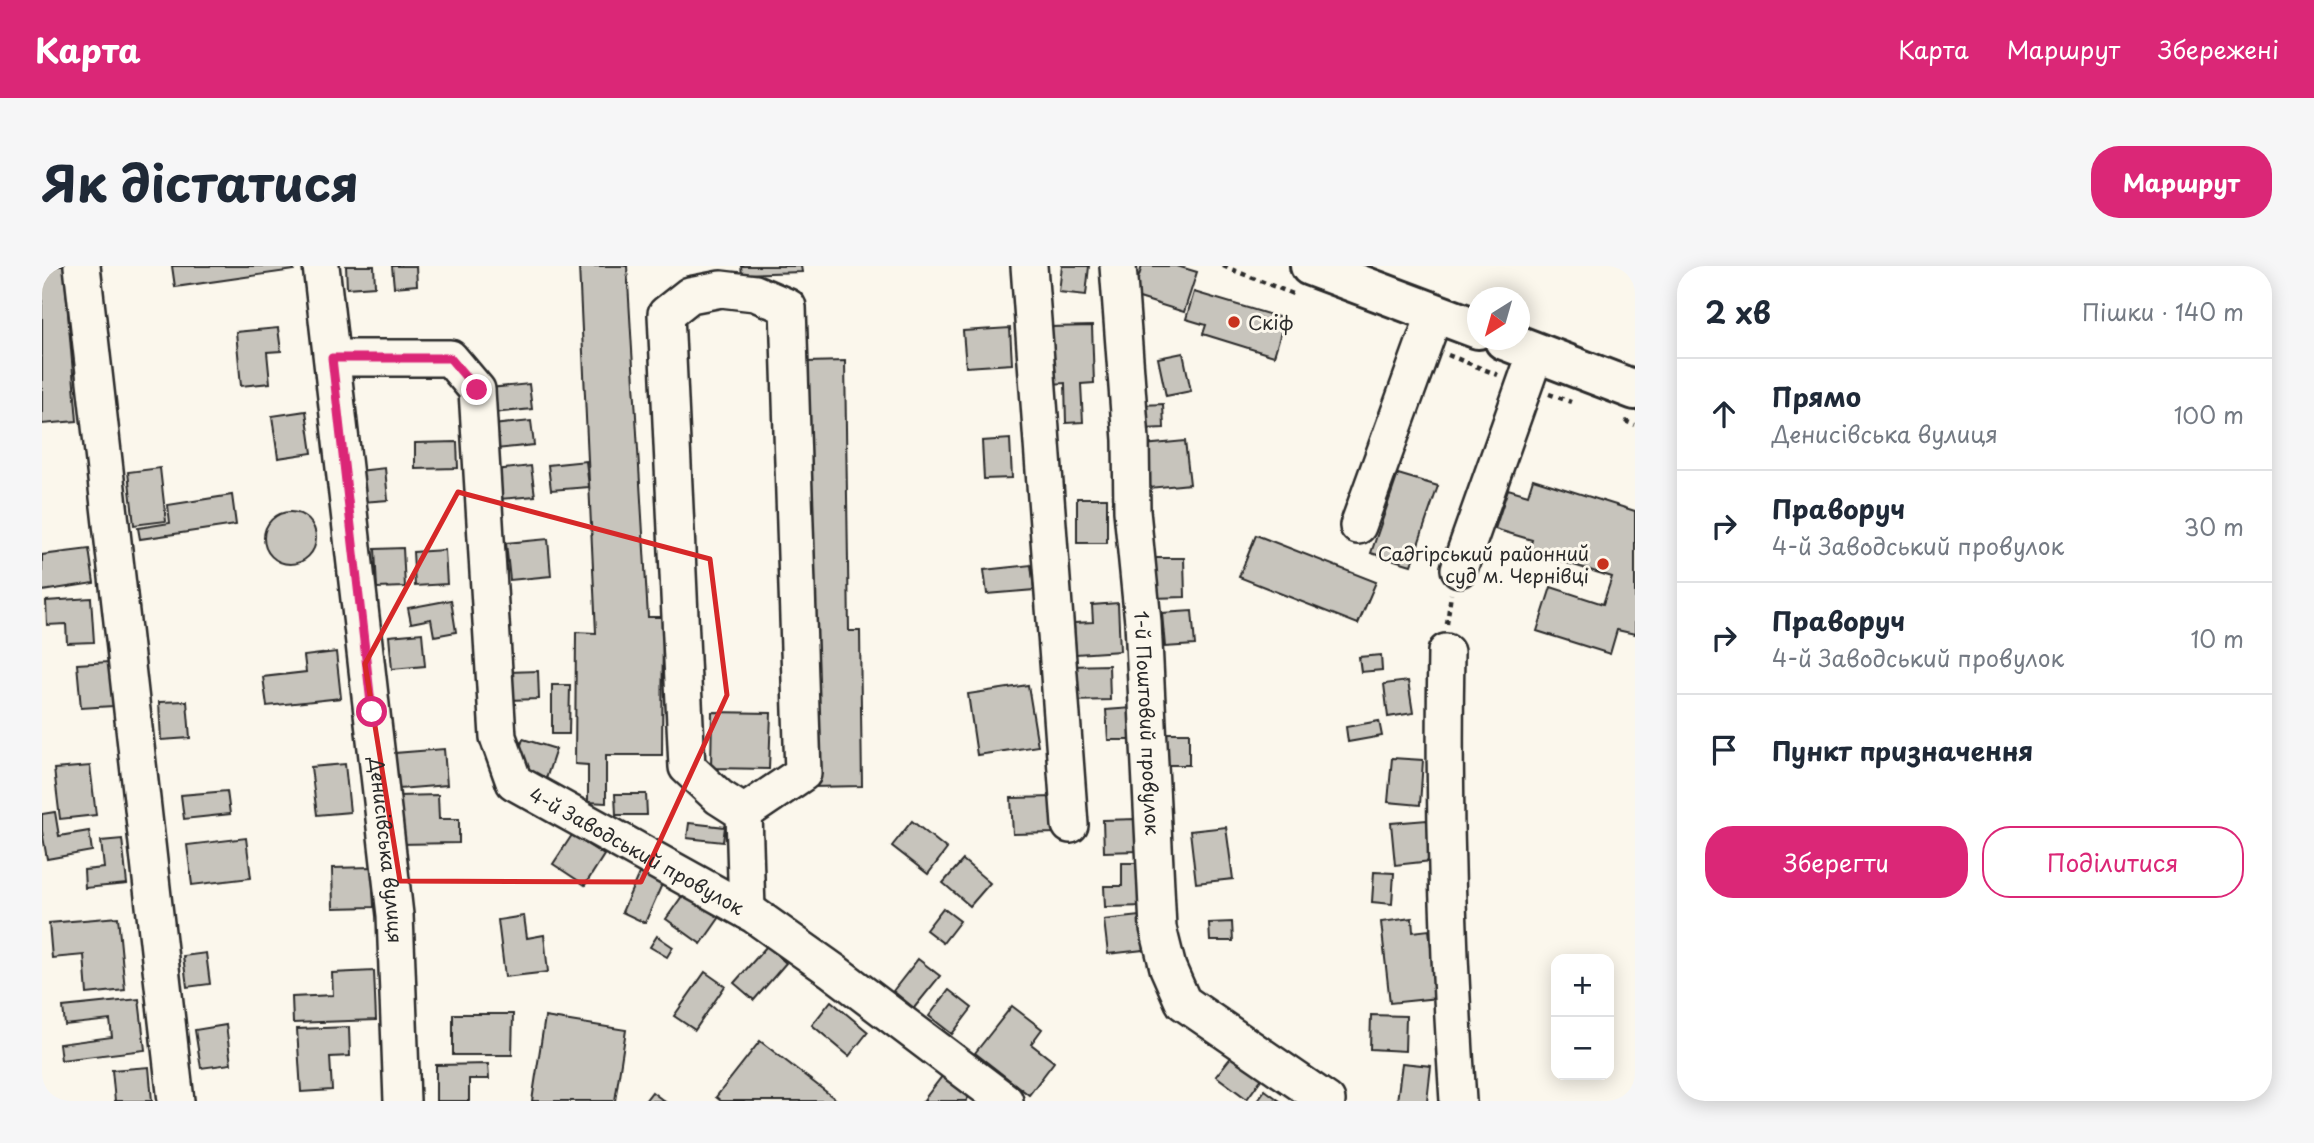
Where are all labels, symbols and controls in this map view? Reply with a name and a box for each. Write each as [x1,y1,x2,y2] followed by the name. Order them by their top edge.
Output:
[35,24,141,74] text: Карта
[1898,31,1969,67] text: Карта
[2007,31,2120,67] text: Маршрут
[2158,31,2279,67] text: Збережені
[42,145,359,219] text: Як дістатися
[2091,146,2272,218] button: Маршрут
[1467,287,1530,350] north arrow
[1705,289,1771,334] text: 2 хв
[2082,294,2244,329] text: Пішки · 140 m
[1248,308,1294,336] place label: Скіф
[1226,314,1242,330] marker: Скіф
[461,374,492,405] route end
[1772,377,1861,416] text: Прямо
[1705,395,1743,433] icon: ahead
[2174,397,2244,432] text: 100 m
[1772,416,1998,451] text: Денисівська вулиця
[1772,489,1905,528] text: Праворуч
[1705,507,1743,545] icon: right
[2183,509,2244,544] text: 30 m
[1772,528,2064,563] text: 4-й Заводський провулок
[1378,539,1589,589] place label: Садгірський районний суд м. Чернівці
[1595,556,1611,572] marker: Садгірський районний суд м. Чернівці
[1772,601,1905,640] text: Праворуч
[1128,609,1167,836] street label: 1-й Поштовий провулок
[1705,619,1743,657] icon: right
[2190,621,2244,656] text: 10 m
[1772,640,2064,675] text: 4-й Заводський провулок
[356,696,387,727] route start
[1705,731,1743,769] icon: arrive
[1772,731,2033,770] text: Пункт призначення
[363,755,410,944] street label: Денисівська вулиця
[525,779,750,921] street label: 4-й Заводський провулок
[1705,826,1968,898] button: Зберегти
[1982,826,2244,898] button: Поділитися
[1551,954,1614,1080] map controls
[1551,954,1614,1017] button: +
[1551,1017,1614,1080] button: −

